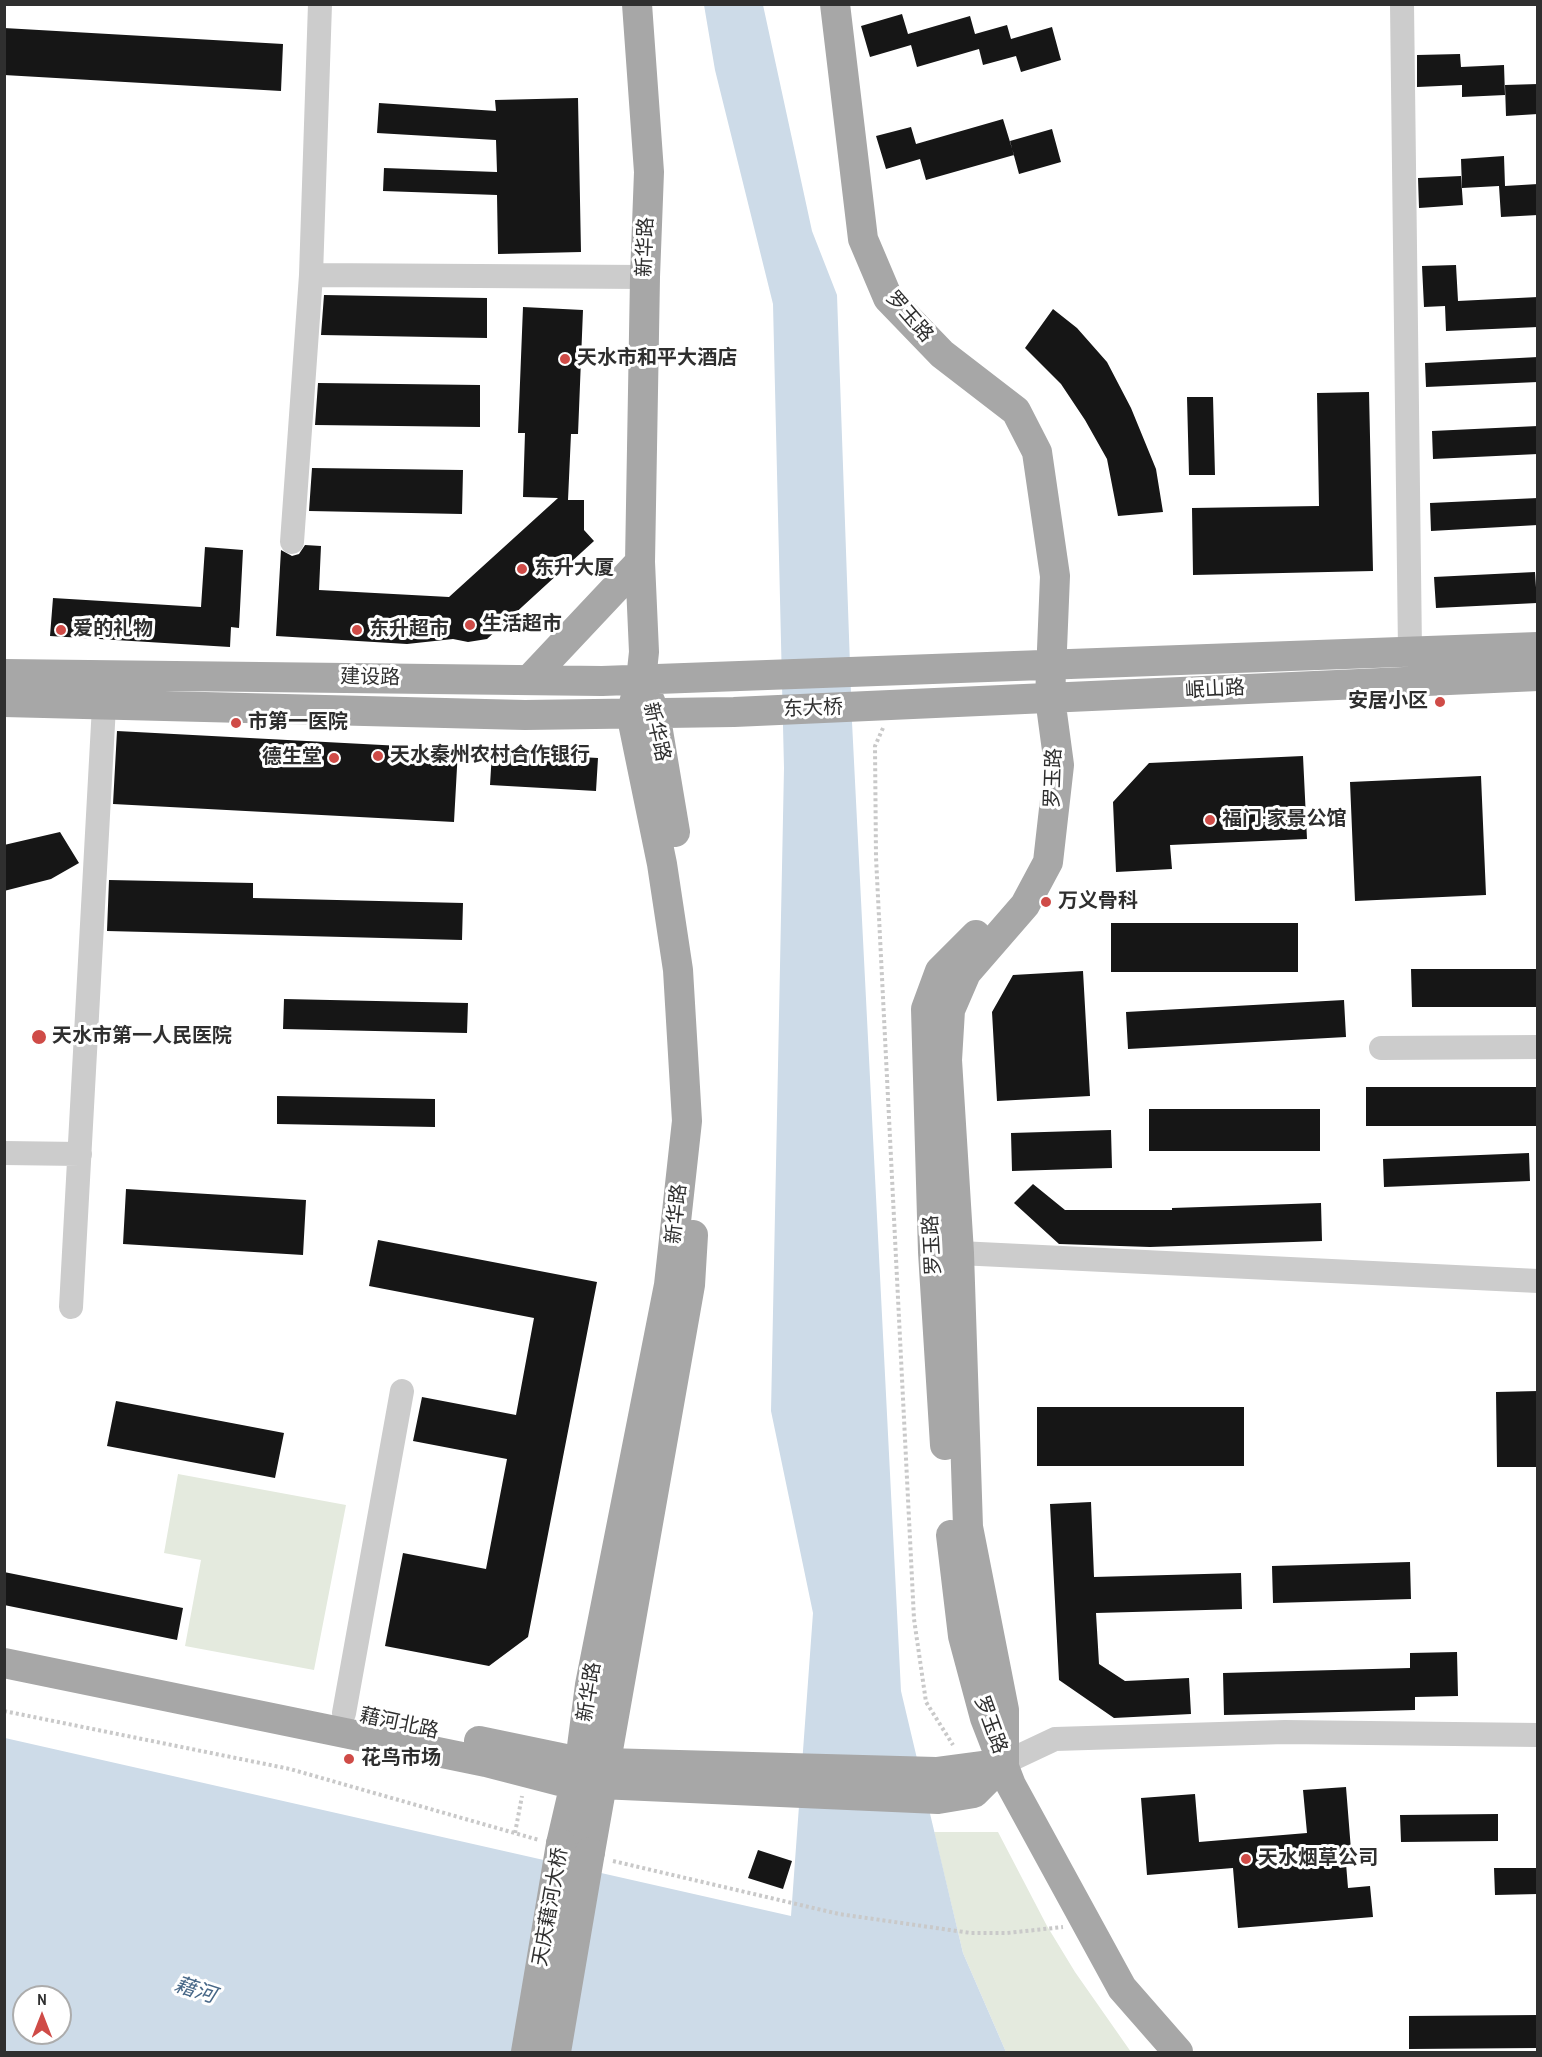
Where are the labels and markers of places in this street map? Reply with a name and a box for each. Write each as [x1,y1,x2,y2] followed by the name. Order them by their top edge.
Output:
[577,347,737,371] place label: 天水市和平大酒店
[558,352,572,366] marker: 天水市和平大酒店
[534,557,614,581] place label: 东升大厦
[515,562,529,576] marker: 东升大厦
[482,613,562,637] place label: 生活超市
[73,618,153,642] place label: 爱的礼物
[369,618,449,642] place label: 东升超市
[463,618,477,632] marker: 生活超市
[54,623,68,637] marker: 爱的礼物
[350,623,364,637] marker: 东升超市
[1348,690,1428,714] place label: 安居小区
[1433,695,1447,709] marker: 安居小区
[248,711,348,735] place label: 市第一医院
[229,716,243,730] marker: 市第一医院
[390,744,590,768] place label: 天水秦州农村合作银行
[262,746,322,770] place label: 德生堂
[371,749,385,763] marker: 天水秦州农村合作银行
[327,751,341,765] marker: 德生堂
[1222,808,1347,832] place label: 福门·家景公馆
[1203,813,1217,827] marker: 福门·家景公馆
[1058,890,1138,914] place label: 万义骨科
[1039,895,1053,909] marker: 万义骨科
[52,1025,232,1049] place label: 天水市第一人民医院
[30,1028,48,1046] marker: 天水市第一人民医院
[361,1747,441,1771] place label: 花鸟市场
[342,1752,356,1766] marker: 花鸟市场
[1258,1847,1378,1871] place label: 天水烟草公司
[1239,1852,1253,1866] marker: 天水烟草公司

